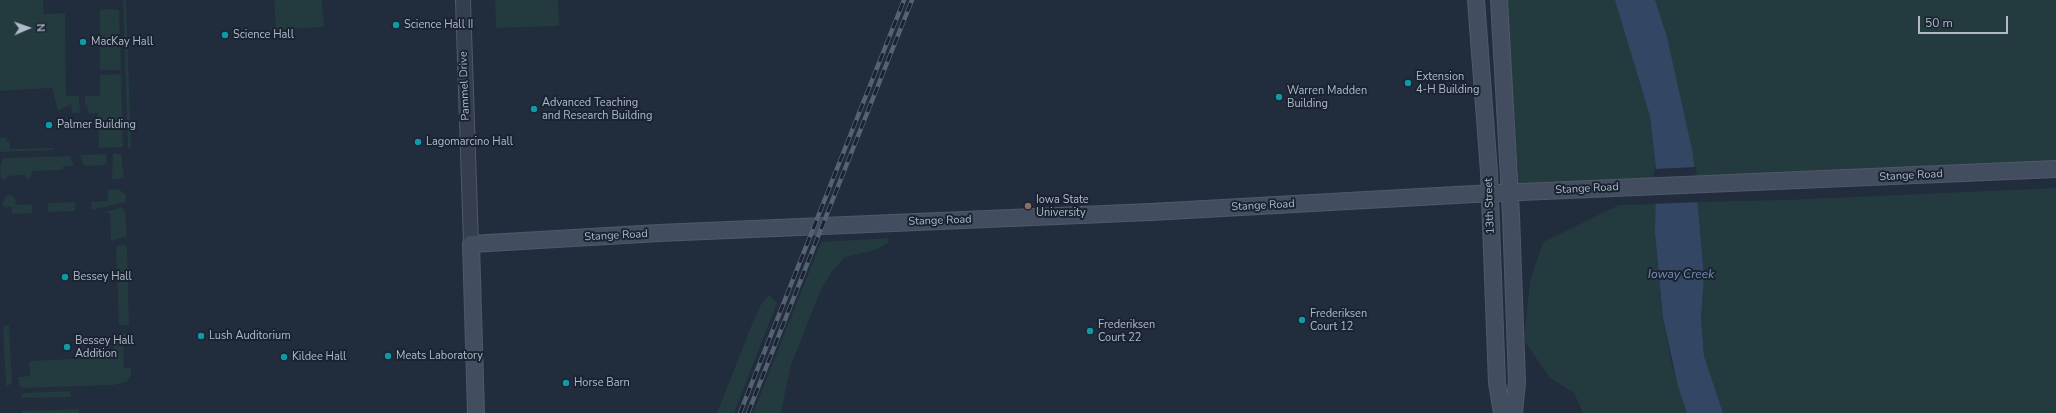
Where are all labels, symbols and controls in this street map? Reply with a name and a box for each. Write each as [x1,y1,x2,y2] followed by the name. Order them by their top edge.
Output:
[8,8,48,48] north arrow
[1920,8,2010,34] scale bar
[1925,15,1953,31] text: 50 m
[404,18,473,32] place label: Science Hall II
[391,20,401,30] marker: Science Hall II
[33,23,48,32] text: N
[233,28,294,42] place label: Science Hall
[220,30,230,40] marker: Science Hall
[91,35,153,49] place label: MacKay Hall
[78,37,88,47] marker: MacKay Hall
[457,51,473,121] street label: Pammel Drive
[1416,70,1479,96] place label: Extension 4-H Building
[1403,78,1413,88] marker: Extension 4-H Building
[1287,84,1367,110] place label: Warren Madden Building
[1274,92,1284,102] marker: Warren Madden Building
[542,96,652,122] place label: Advanced Teaching and Research Building
[529,104,539,114] marker: Advanced Teaching and Research Building
[57,118,136,132] place label: Palmer Building
[44,120,54,130] marker: Palmer Building
[426,135,513,149] place label: Lagomarcino Hall
[413,137,423,147] marker: Lagomarcino Hall
[1879,168,1943,184] street label: Stange Road
[1482,178,1498,234] street label: 13th Street
[1555,181,1619,197] street label: Stange Road
[1036,193,1089,219] place label: Iowa State University
[1231,198,1295,214] street label: Stange Road
[1023,201,1033,211] marker: Iowa State University
[908,213,972,229] street label: Stange Road
[584,228,648,244] street label: Stange Road
[1648,268,1714,282] water label: Ioway Creek
[73,270,132,284] place label: Bessey Hall
[60,272,70,282] marker: Bessey Hall
[1310,307,1367,333] place label: Frederiksen Court 12
[1297,315,1307,325] marker: Frederiksen Court 12
[1098,318,1155,344] place label: Frederiksen Court 22
[1085,326,1095,336] marker: Frederiksen Court 22
[209,329,291,343] place label: Lush Auditorium
[196,331,206,341] marker: Lush Auditorium
[75,334,134,360] place label: Bessey Hall Addition
[62,342,72,352] marker: Bessey Hall Addition
[396,349,483,363] place label: Meats Laboratory
[292,350,346,364] place label: Kildee Hall
[383,351,393,361] marker: Meats Laboratory
[279,352,289,362] marker: Kildee Hall
[574,376,630,390] place label: Horse Barn
[561,378,571,388] marker: Horse Barn

